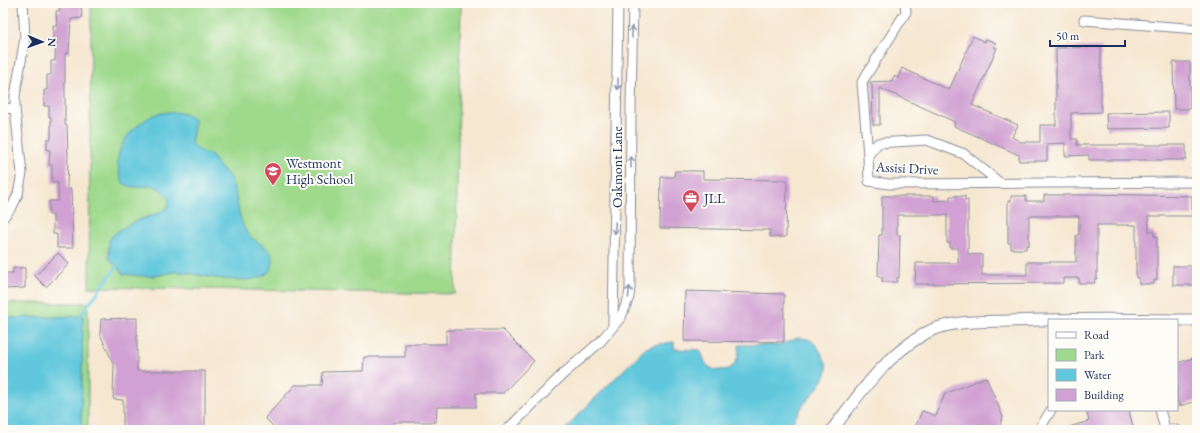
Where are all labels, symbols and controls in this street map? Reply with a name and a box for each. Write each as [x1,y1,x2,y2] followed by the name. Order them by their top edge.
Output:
[22,22,62,62] north arrow
[1050,22,1125,48] scale bar
[628,26,636,39] one-way arrow
[1056,28,1080,44] text: 50 m
[45,38,59,47] text: N
[614,77,622,90] one-way arrow
[608,126,626,208] street label: Oakmont Lane
[286,154,354,188] place label: Westmont High School
[627,156,635,169] one-way arrow
[874,157,939,179] street label: Assisi Drive
[263,161,283,186] school or university icon: Westmont High School
[681,188,701,213] office icon: JLL
[703,189,726,207] place label: JLL
[611,221,619,234] one-way arrow
[625,286,633,299] one-way arrow
[1048,319,1178,411] legend
[1084,327,1110,343] text: Road
[1084,347,1105,363] text: Park
[1084,367,1111,383] text: Water
[1084,387,1125,403] text: Building

